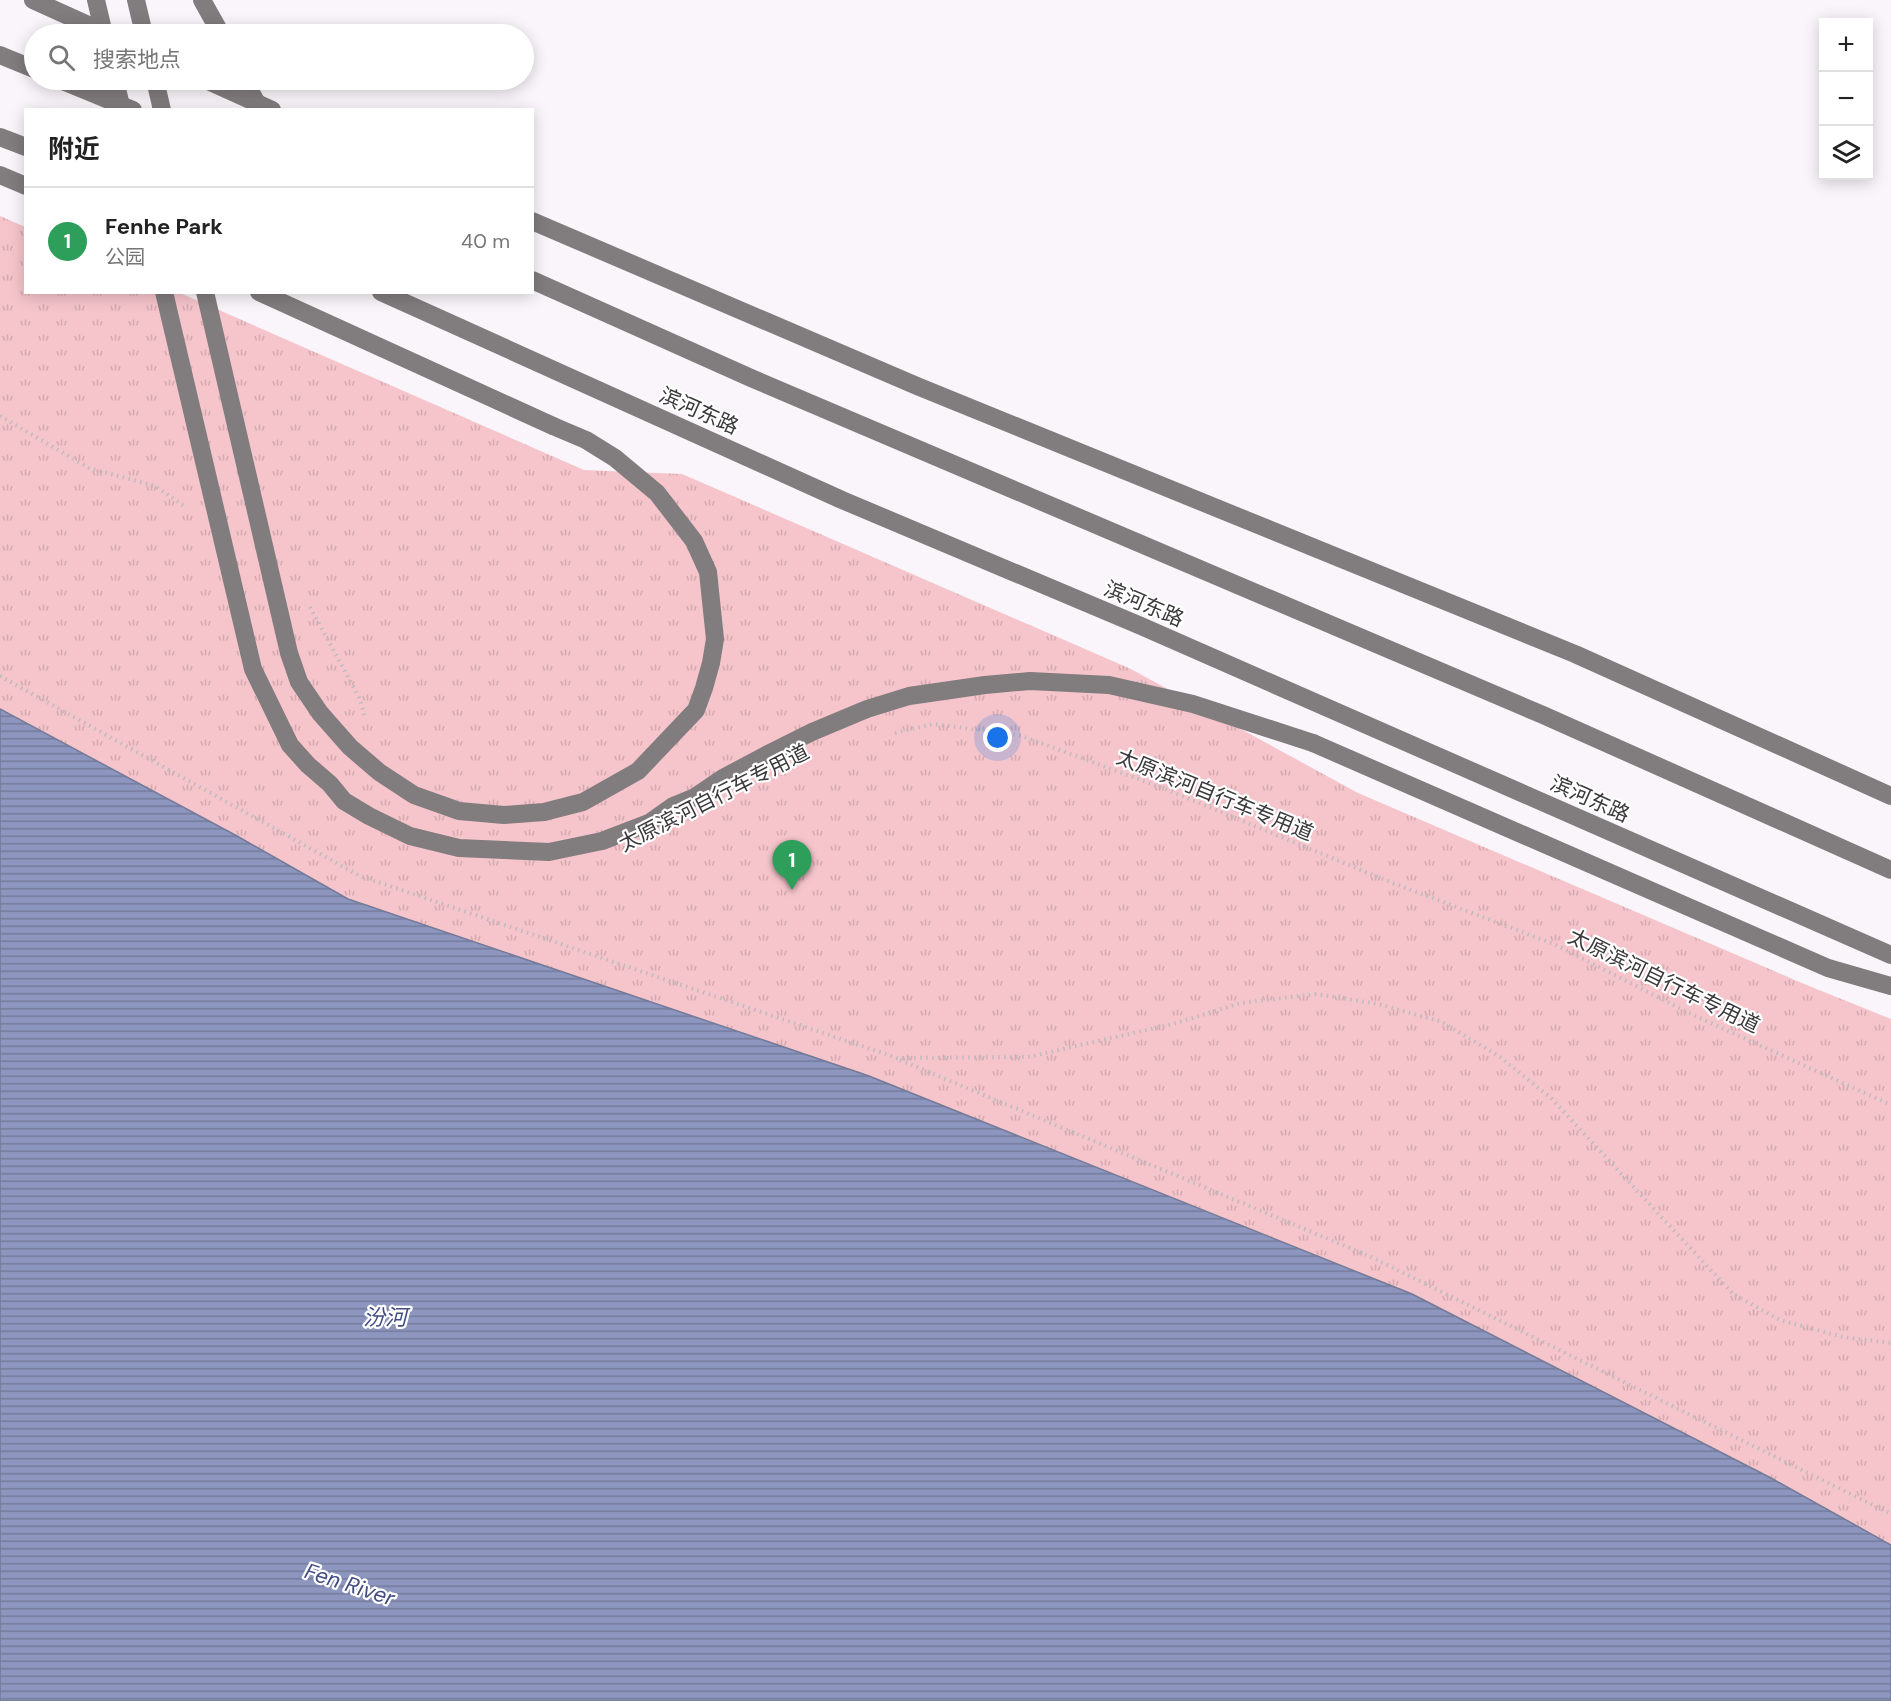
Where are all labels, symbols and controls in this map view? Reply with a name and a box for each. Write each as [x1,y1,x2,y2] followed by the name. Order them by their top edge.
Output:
[1819,18,1873,180] map controls
[1819,18,1873,72] button: +
[24,24,534,90] search box
[45,41,78,74] icon: search
[93,45,181,74] text: 搜索地点
[1819,72,1873,126] button: −
[1819,126,1873,180] button: layers
[48,132,100,166] text: 附近
[105,212,223,241] text: Fenhe Park
[64,228,71,254] text: 1
[461,228,510,254] text: 40 m
[105,244,145,270] text: 公园
[655,381,743,441] street label: 滨河东路
[1100,575,1188,633] street label: 滨河东路
[983,723,1012,752] your location
[614,738,814,858] street label: 太原滨河自行车专用道
[1112,743,1318,847] street label: 太原滨河自行车专用道
[1546,769,1634,829] street label: 滨河东路
[772,840,812,890] pin: 1
[1563,922,1765,1040] street label: 太原滨河自行车专用道
[363,1303,411,1332] water label: 汾河
[301,1556,399,1613] water label: Fen River

